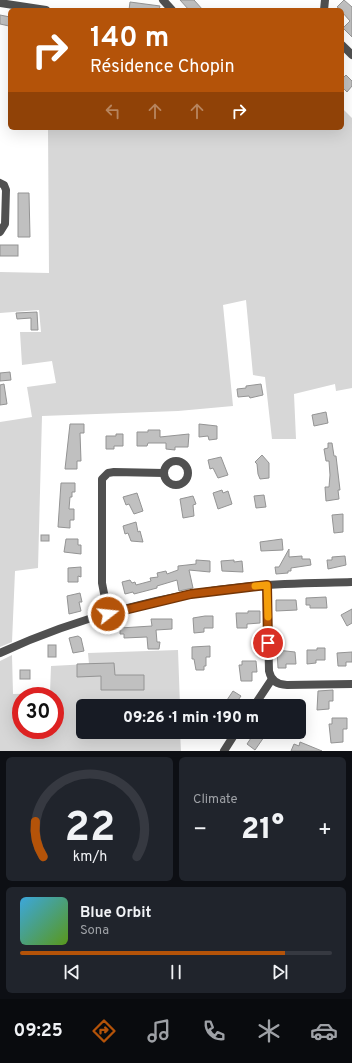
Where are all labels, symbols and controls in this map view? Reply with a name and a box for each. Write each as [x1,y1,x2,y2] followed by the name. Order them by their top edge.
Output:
[90,21,169,57] text: 140 m
[24,24,76,76] icon: right
[90,56,235,79] text: Résidence Chopin
[102,100,124,122] icon: left
[144,100,166,122] icon: ahead
[186,100,208,122] icon: ahead
[228,100,250,122] icon: right
[87,593,129,635] position arrow
[251,626,285,660] pin
[257,632,279,654] icon: arrive
[12,687,64,739] speed limit sign: 30
[123,709,259,728] text: 09:26 · 1 min · 190 m
[193,792,238,808] text: Climate
[64,803,115,856] text: 22
[241,812,284,849] text: 21°
[193,817,207,844] text: −
[318,817,332,844] text: +
[72,848,107,866] text: km/h
[80,904,151,923] text: Blue Orbit
[80,923,109,939] text: Sona
[61,961,83,983] icon: previous
[165,961,187,983] icon: pause
[269,961,291,983] icon: next
[90,1017,118,1045] icon: directions
[145,1017,173,1045] icon: music
[200,1017,228,1045] icon: phone
[255,1017,283,1045] icon: climate
[310,1017,338,1045] icon: car
[14,1020,63,1043] text: 09:25

